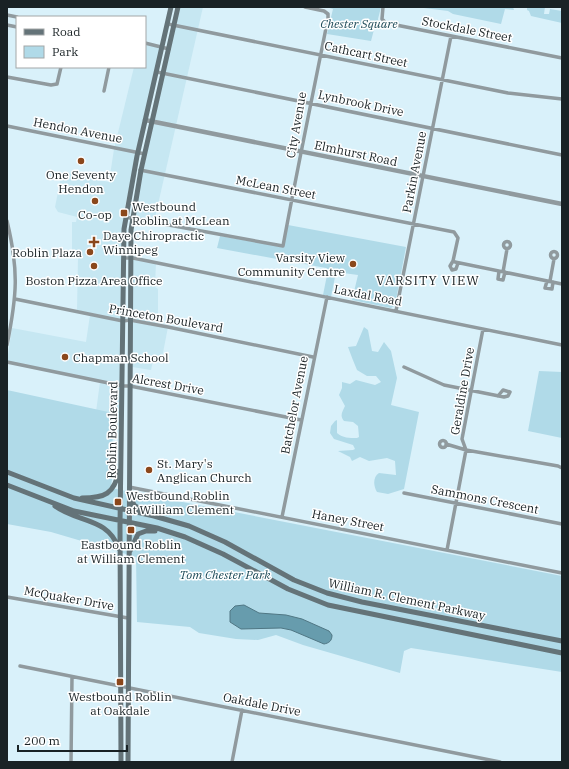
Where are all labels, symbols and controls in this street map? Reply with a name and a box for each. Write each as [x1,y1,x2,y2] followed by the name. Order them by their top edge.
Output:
[421,13,513,45] street label: Stockdale Street
[16,16,146,68] legend
[320,16,398,31] park label: Chester Square
[52,24,81,39] text: Road
[323,38,409,70] street label: Cathcart Street
[52,44,78,59] text: Park
[317,87,405,119] street label: Lynbrook Drive
[283,91,309,159] street label: City Avenue
[32,114,124,146] street label: Hendon Avenue
[399,130,429,214] street label: Parkin Avenue
[313,137,399,169] street label: Elmhurst Road
[76,156,86,166] marker: One Seventy Hendon
[46,167,117,196] place label: One Seventy Hendon
[235,172,317,202] street label: McLean Street
[90,196,100,206] marker: Co-op
[132,199,230,228] place label: Westbound Roblin at McLean
[78,207,112,222] place label: Co-op
[119,208,129,218] marker: Westbound Roblin at McLean
[103,228,204,257] place label: Daye Chiropractic Winnipeg
[88,236,100,248] marker: Daye Chiropractic Winnipeg
[12,245,82,260] place label: Roblin Plaza
[85,247,95,257] marker: Roblin Plaza
[238,250,346,279] place label: Varsity View Community Centre
[348,259,358,269] marker: Varsity View Community Centre
[89,261,99,271] marker: Boston Pizza Area Office
[376,272,480,289] district label: VARSITY VIEW
[25,273,163,288] place label: Boston Pizza Area Office
[333,281,403,309] street label: Laxdal Road
[108,301,224,335] street label: Princeton Boulevard
[447,346,477,436] street label: Geraldine Drive
[73,350,169,365] place label: Chapman School
[60,352,70,362] marker: Chapman School
[277,355,311,455] street label: Batchelor Avenue
[131,370,205,398] street label: Alcrest Drive
[104,381,120,479] street label: Roblin Boulevard
[157,456,252,485] place label: St. Mary's Anglican Church
[144,465,154,475] marker: St. Mary's Anglican Church
[430,481,540,517] street label: Sammons Crescent
[126,488,234,517] place label: Westbound Roblin at William Clement
[113,497,123,507] marker: Westbound Roblin at William Clement
[311,506,385,534] street label: Haney Street
[126,525,136,535] marker: Eastbound Roblin at William Clement
[77,537,185,566] place label: Eastbound Roblin at William Clement
[179,567,271,582] park label: Tom Chester Park
[327,575,487,623] street label: William R. Clement Parkway
[23,583,115,613] street label: McQuaker Drive
[115,677,125,687] marker: Westbound Roblin at Oakdale
[68,689,172,718] place label: Westbound Roblin at Oakdale
[222,689,302,719] street label: Oakdale Drive
[18,727,127,753] scale bar
[24,733,60,748] text: 200 m

